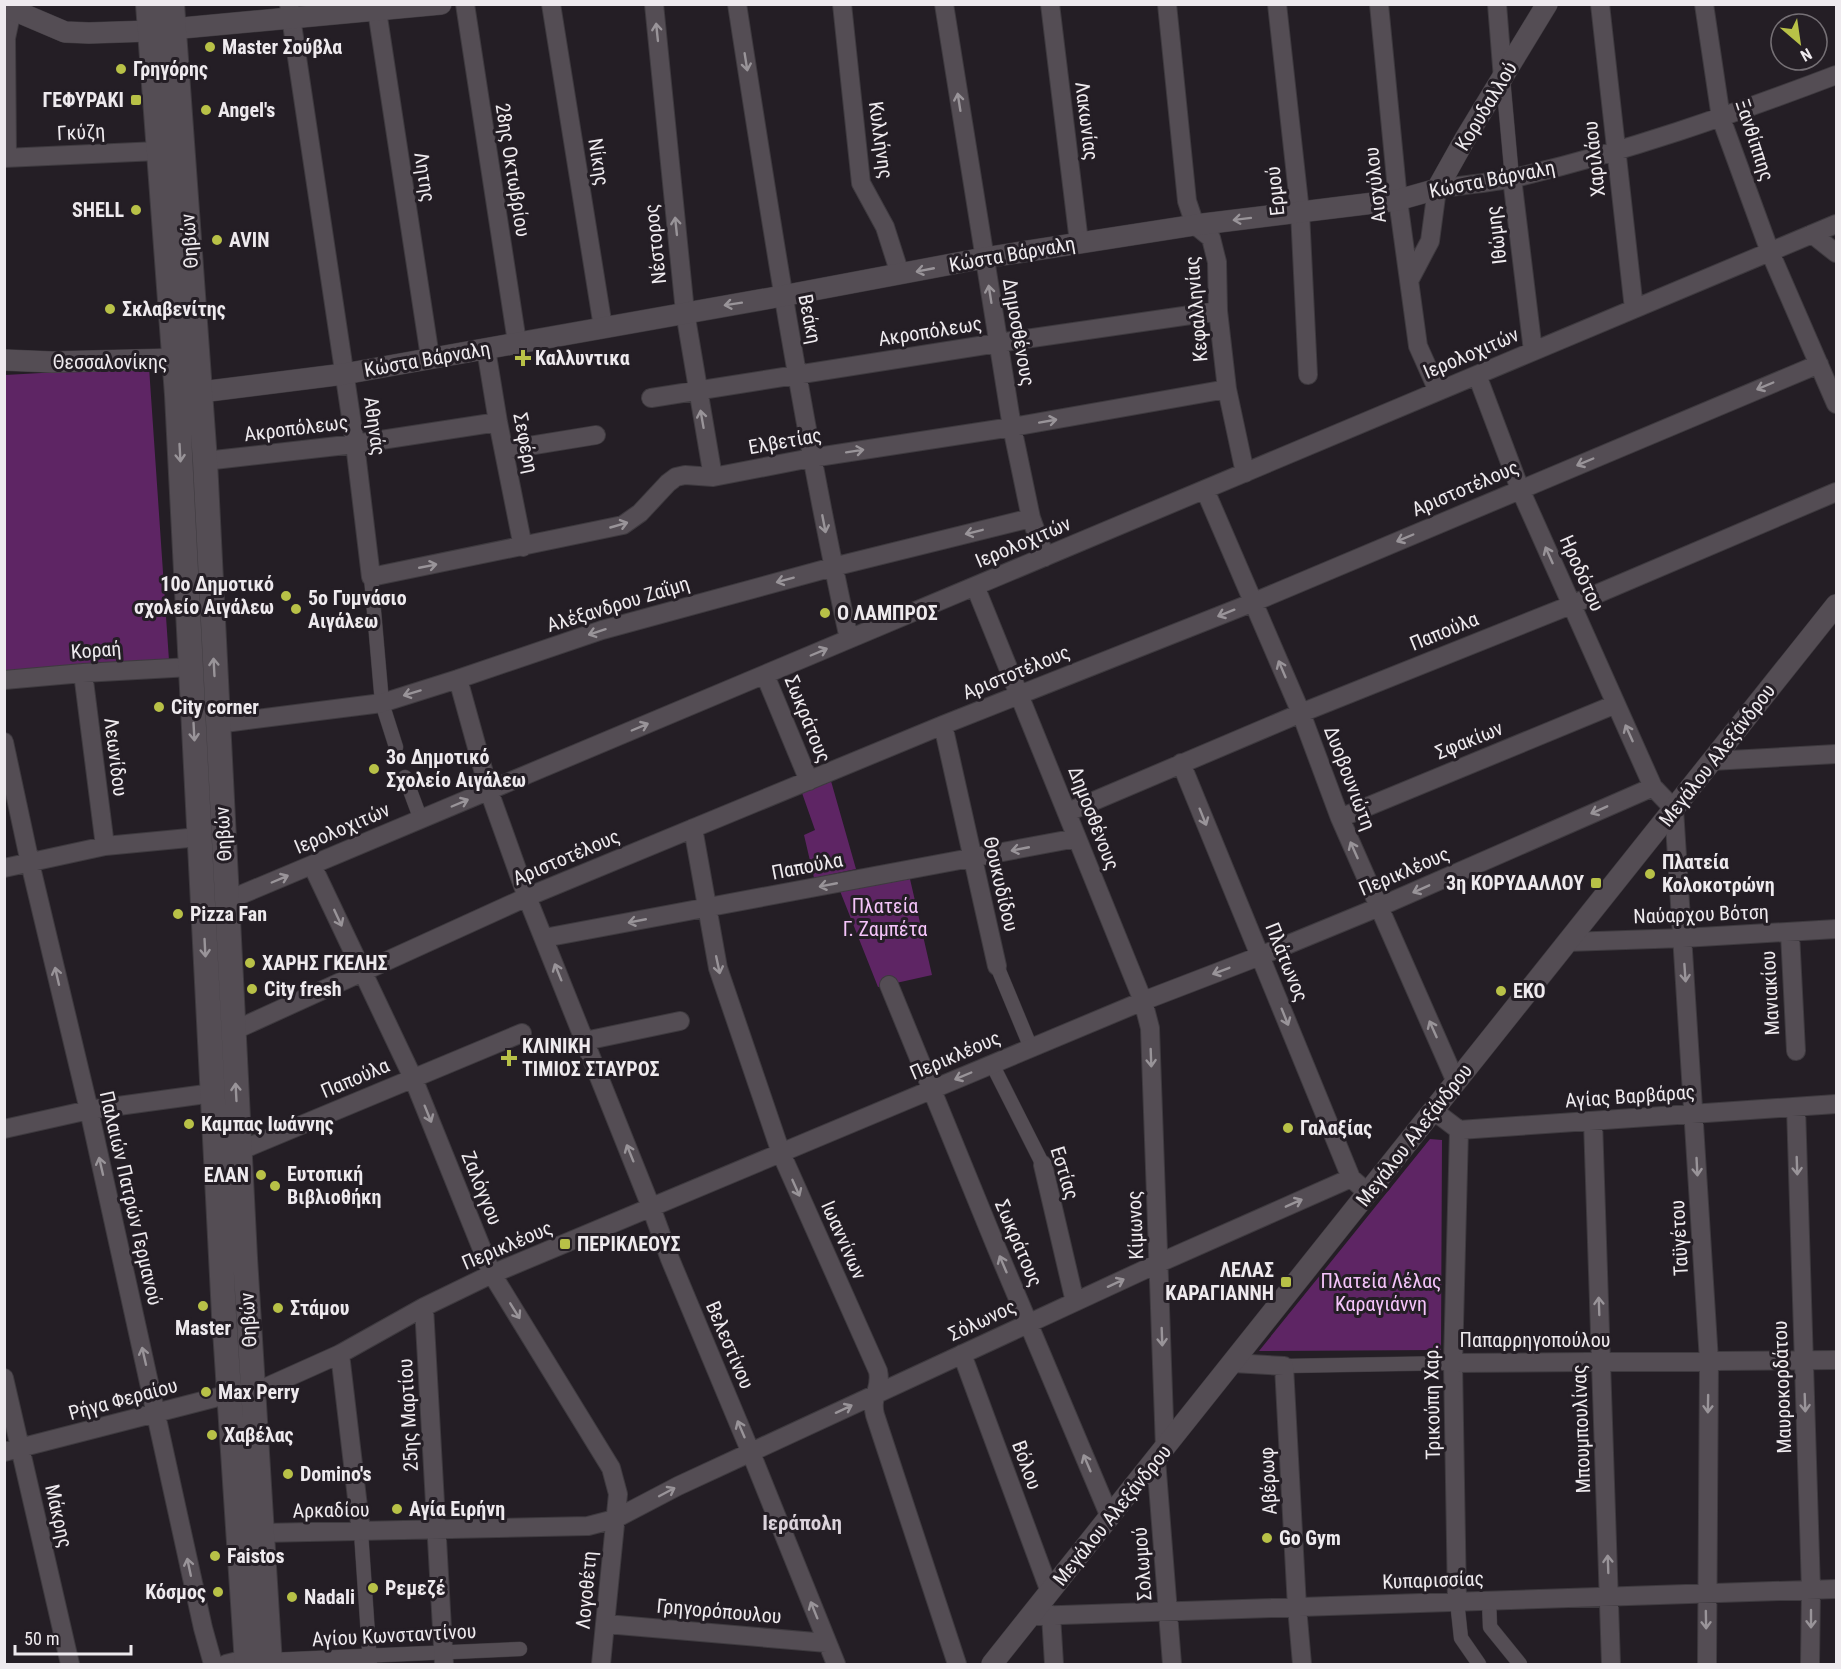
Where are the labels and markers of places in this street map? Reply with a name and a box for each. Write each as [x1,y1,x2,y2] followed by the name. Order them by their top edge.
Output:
[222,35,342,59] place label: Master Σούβλα
[203,40,217,54] marker: Master Σούβλα
[133,57,208,81] place label: Γρηγόρης
[114,62,128,76] marker: Γρηγόρης
[42,88,124,112] place label: ΓΕΦΥΡΑΚΙ
[129,93,143,107] marker: ΓΕΦΥΡΑΚΙ
[218,98,275,122] place label: Angel's
[199,103,213,117] marker: Angel's
[72,198,124,222] place label: SHELL
[129,203,143,217] marker: SHELL
[229,228,269,252] place label: AVIN
[210,233,224,247] marker: AVIN
[122,297,226,321] place label: Σκλαβενίτης
[103,302,117,316] marker: Σκλαβενίτης
[535,346,630,370] place label: Καλλυντικα
[516,351,530,365] marker: Καλλυντικα
[134,572,274,619] place label: 10ο Δημοτικό σχολείο Αιγάλεω
[308,586,407,633] place label: 5ο Γυμνάσιο Αιγάλεω
[279,589,293,603] marker: 10ο Δημοτικό σχολείο Αιγάλεω
[837,601,938,625] place label: Ο ΛΑΜΠΡΟΣ
[289,602,303,616] marker: 5ο Γυμνάσιο Αιγάλεω
[818,606,832,620] marker: Ο ΛΑΜΠΡΟΣ
[171,695,259,719] place label: City corner
[152,700,166,714] marker: City corner
[386,745,526,792] place label: 3ο Δημοτικό Σχολείο Αιγάλεω
[367,762,381,776] marker: 3ο Δημοτικό Σχολείο Αιγάλεω
[1662,850,1775,897] place label: Πλατεία Κολοκοτρώνη
[1643,867,1657,881] marker: Πλατεία Κολοκοτρώνη
[1446,871,1584,895] place label: 3η ΚΟΡΥΔΑΛΛΟΥ
[1589,876,1603,890] marker: 3η ΚΟΡΥΔΑΛΛΟΥ
[190,902,267,926] place label: Pizza Fan
[171,907,185,921] marker: Pizza Fan
[262,951,388,975] place label: ΧΑΡΗΣ ΓΚΕΛΗΣ
[243,956,257,970] marker: ΧΑΡΗΣ ΓΚΕΛΗΣ
[264,977,342,1001] place label: City fresh
[1513,979,1546,1003] place label: EKO
[245,982,259,996] marker: City fresh
[1494,984,1508,998] marker: EKO
[522,1034,660,1081] place label: ΚΛΙΝΙΚΗ ΤΙΜΙΟΣ ΣΤΑΥΡΟΣ
[500,1049,518,1067] marker: ΚΛΙΝΙΚΗ ΤΙΜΙΟΣ ΣΤΑΥΡΟΣ
[201,1112,334,1136] place label: Καμπας Ιωάννης
[1300,1116,1372,1140] place label: Γαλαξίας
[182,1117,196,1131] marker: Καμπας Ιωάννης
[1281,1121,1295,1135] marker: Γαλαξίας
[287,1162,382,1209] place label: Ευτοπική Βιβλιοθήκη
[204,1163,249,1187] place label: ΕΛΑΝ
[254,1168,268,1182] marker: ΕΛΑΝ
[268,1179,282,1193] marker: Ευτοπική Βιβλιοθήκη
[577,1232,681,1256] place label: ΠΕΡΙΚΛΕΟΥΣ
[558,1237,572,1251] marker: ΠΕΡΙΚΛΕΟΥΣ
[1165,1258,1274,1305] place label: ΛΕΛΑΣ ΚΑΡΑΓΙΑΝΝΗ
[1279,1275,1293,1289] marker: ΛΕΛΑΣ ΚΑΡΑΓΙΑΝΝΗ
[290,1296,349,1320] place label: Στάμου
[196,1299,210,1313] marker: Master
[271,1301,285,1315] marker: Στάμου
[175,1316,231,1340] place label: Master
[218,1380,299,1404] place label: Max Perry
[199,1385,213,1399] marker: Max Perry
[224,1423,294,1447] place label: Χαβέλας
[205,1428,219,1442] marker: Χαβέλας
[300,1462,371,1486] place label: Domino's
[281,1467,295,1481] marker: Domino's
[409,1497,505,1521] place label: Αγία Ειρήνη
[390,1502,404,1516] marker: Αγία Ειρήνη
[1279,1526,1341,1550] place label: Go Gym
[1260,1531,1274,1545] marker: Go Gym
[227,1544,285,1568] place label: Faistos
[208,1549,222,1563] marker: Faistos
[385,1576,446,1600] place label: Ρεμεζέ
[145,1580,206,1604] place label: Κόσμος
[366,1581,380,1595] marker: Ρεμεζέ
[211,1585,225,1599] marker: Κόσμος
[304,1585,355,1609] place label: Nadali
[285,1590,299,1604] marker: Nadali

